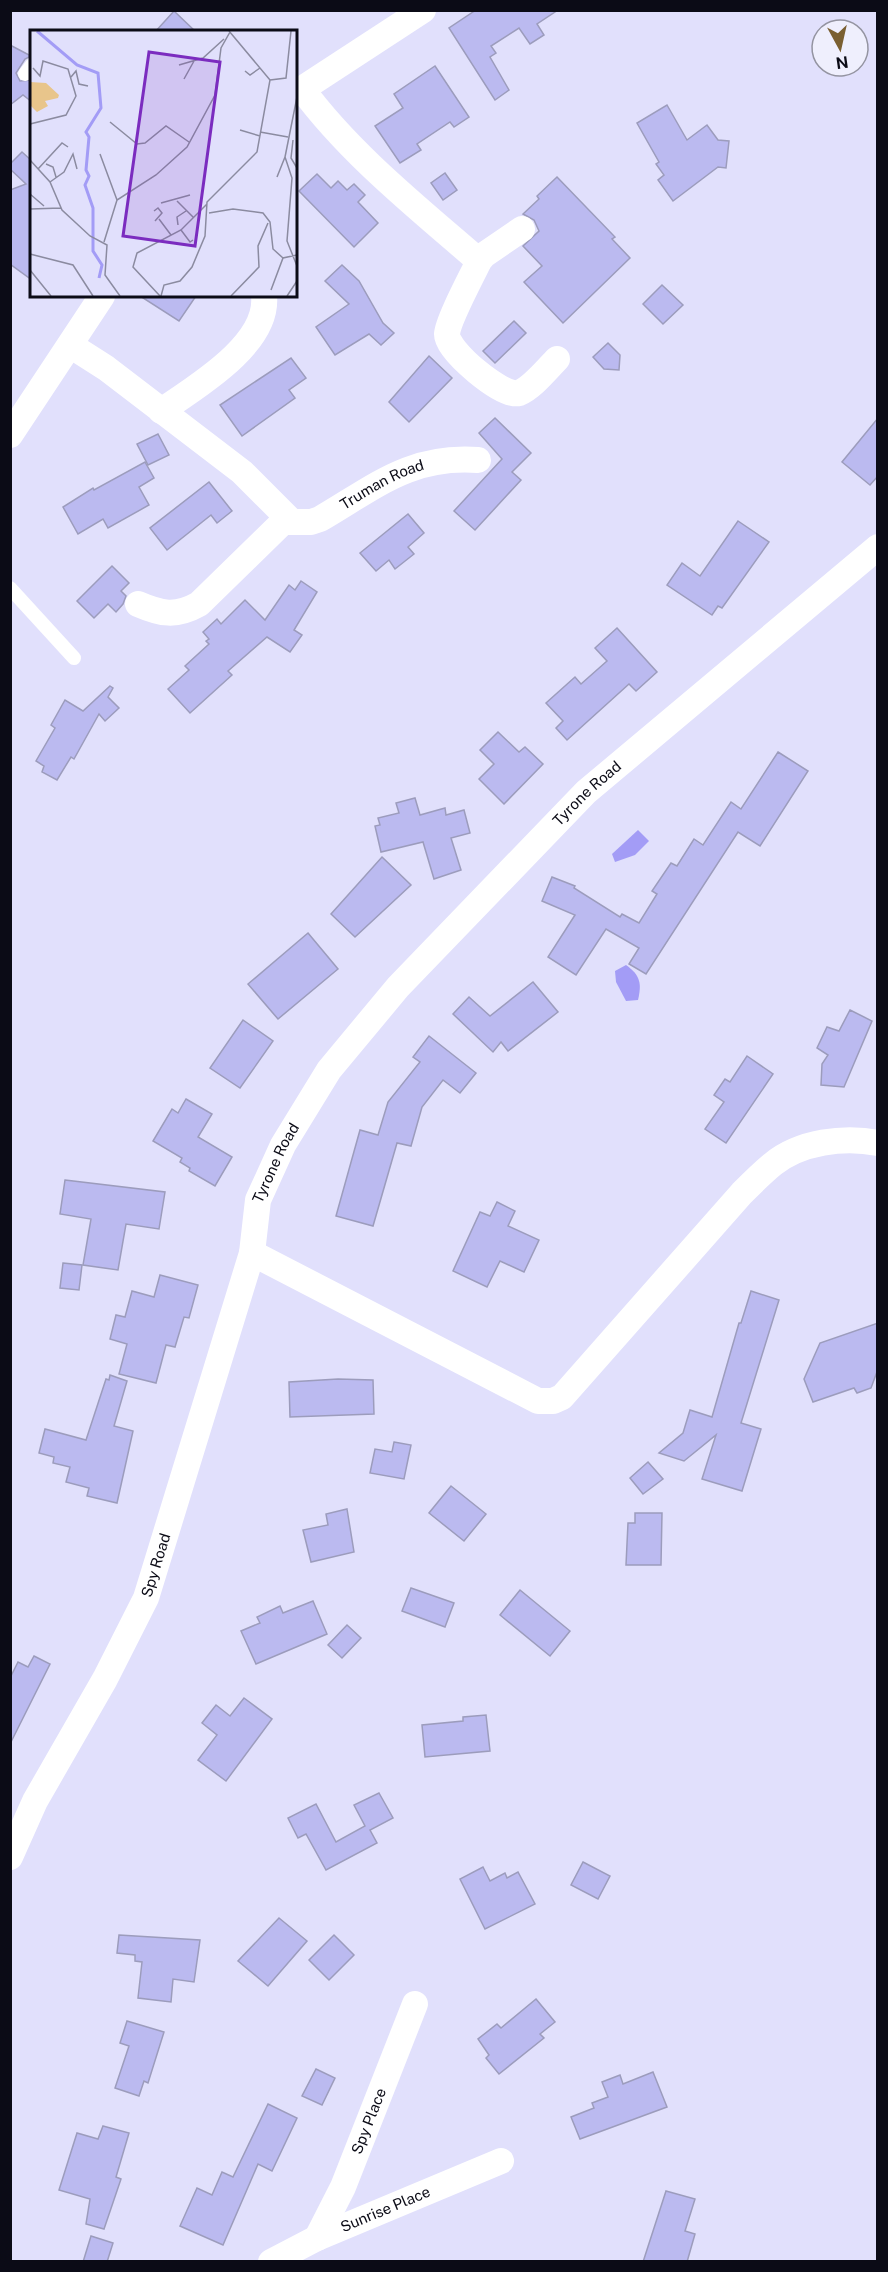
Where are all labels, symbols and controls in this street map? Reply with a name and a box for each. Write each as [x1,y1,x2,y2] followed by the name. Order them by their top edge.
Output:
[810,18,870,78] north arrow
[30,30,297,297] inset map
[834,52,850,73] text: N
[337,456,426,513] street label: Truman Road
[549,757,624,829] street label: Tyrone Road
[249,1120,302,1206] street label: Tyrone Road
[138,1531,173,1599] street label: Spy Road
[348,2086,389,2156] street label: Spy Place
[338,2183,433,2235] street label: Sunrise Place

